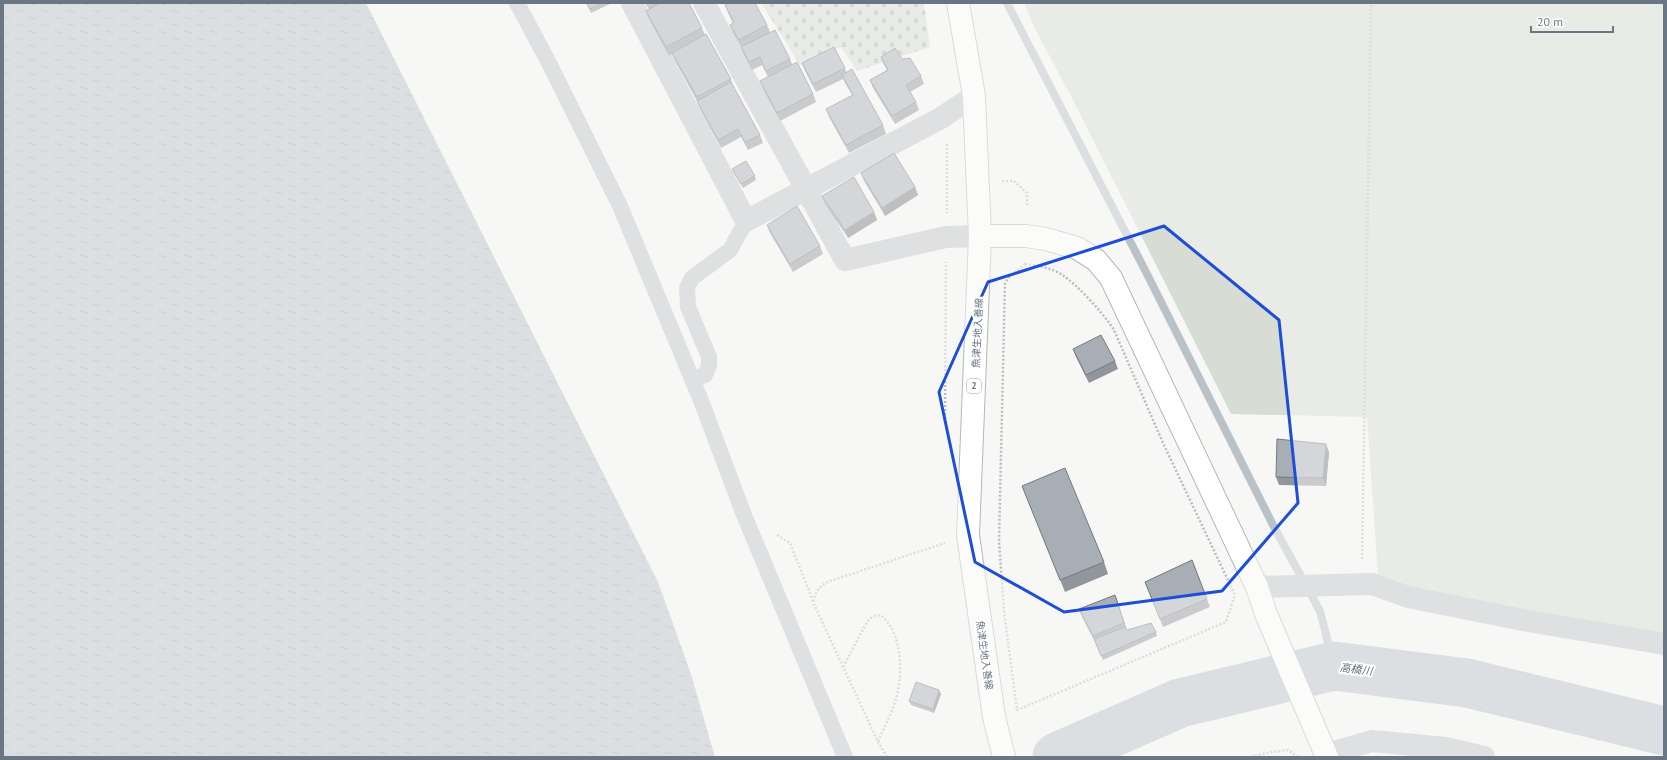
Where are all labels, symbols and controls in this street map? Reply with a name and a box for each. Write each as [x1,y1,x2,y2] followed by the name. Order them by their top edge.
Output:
[1531,8,1613,34] scale bar
[1537,14,1563,29] text: 20 m
[969,298,986,368] street label: 魚津生地入善線
[967,379,981,393] road number: 2
[973,620,996,691] street label: 魚津生地入善線
[1339,660,1374,678] water label: 高橋川

